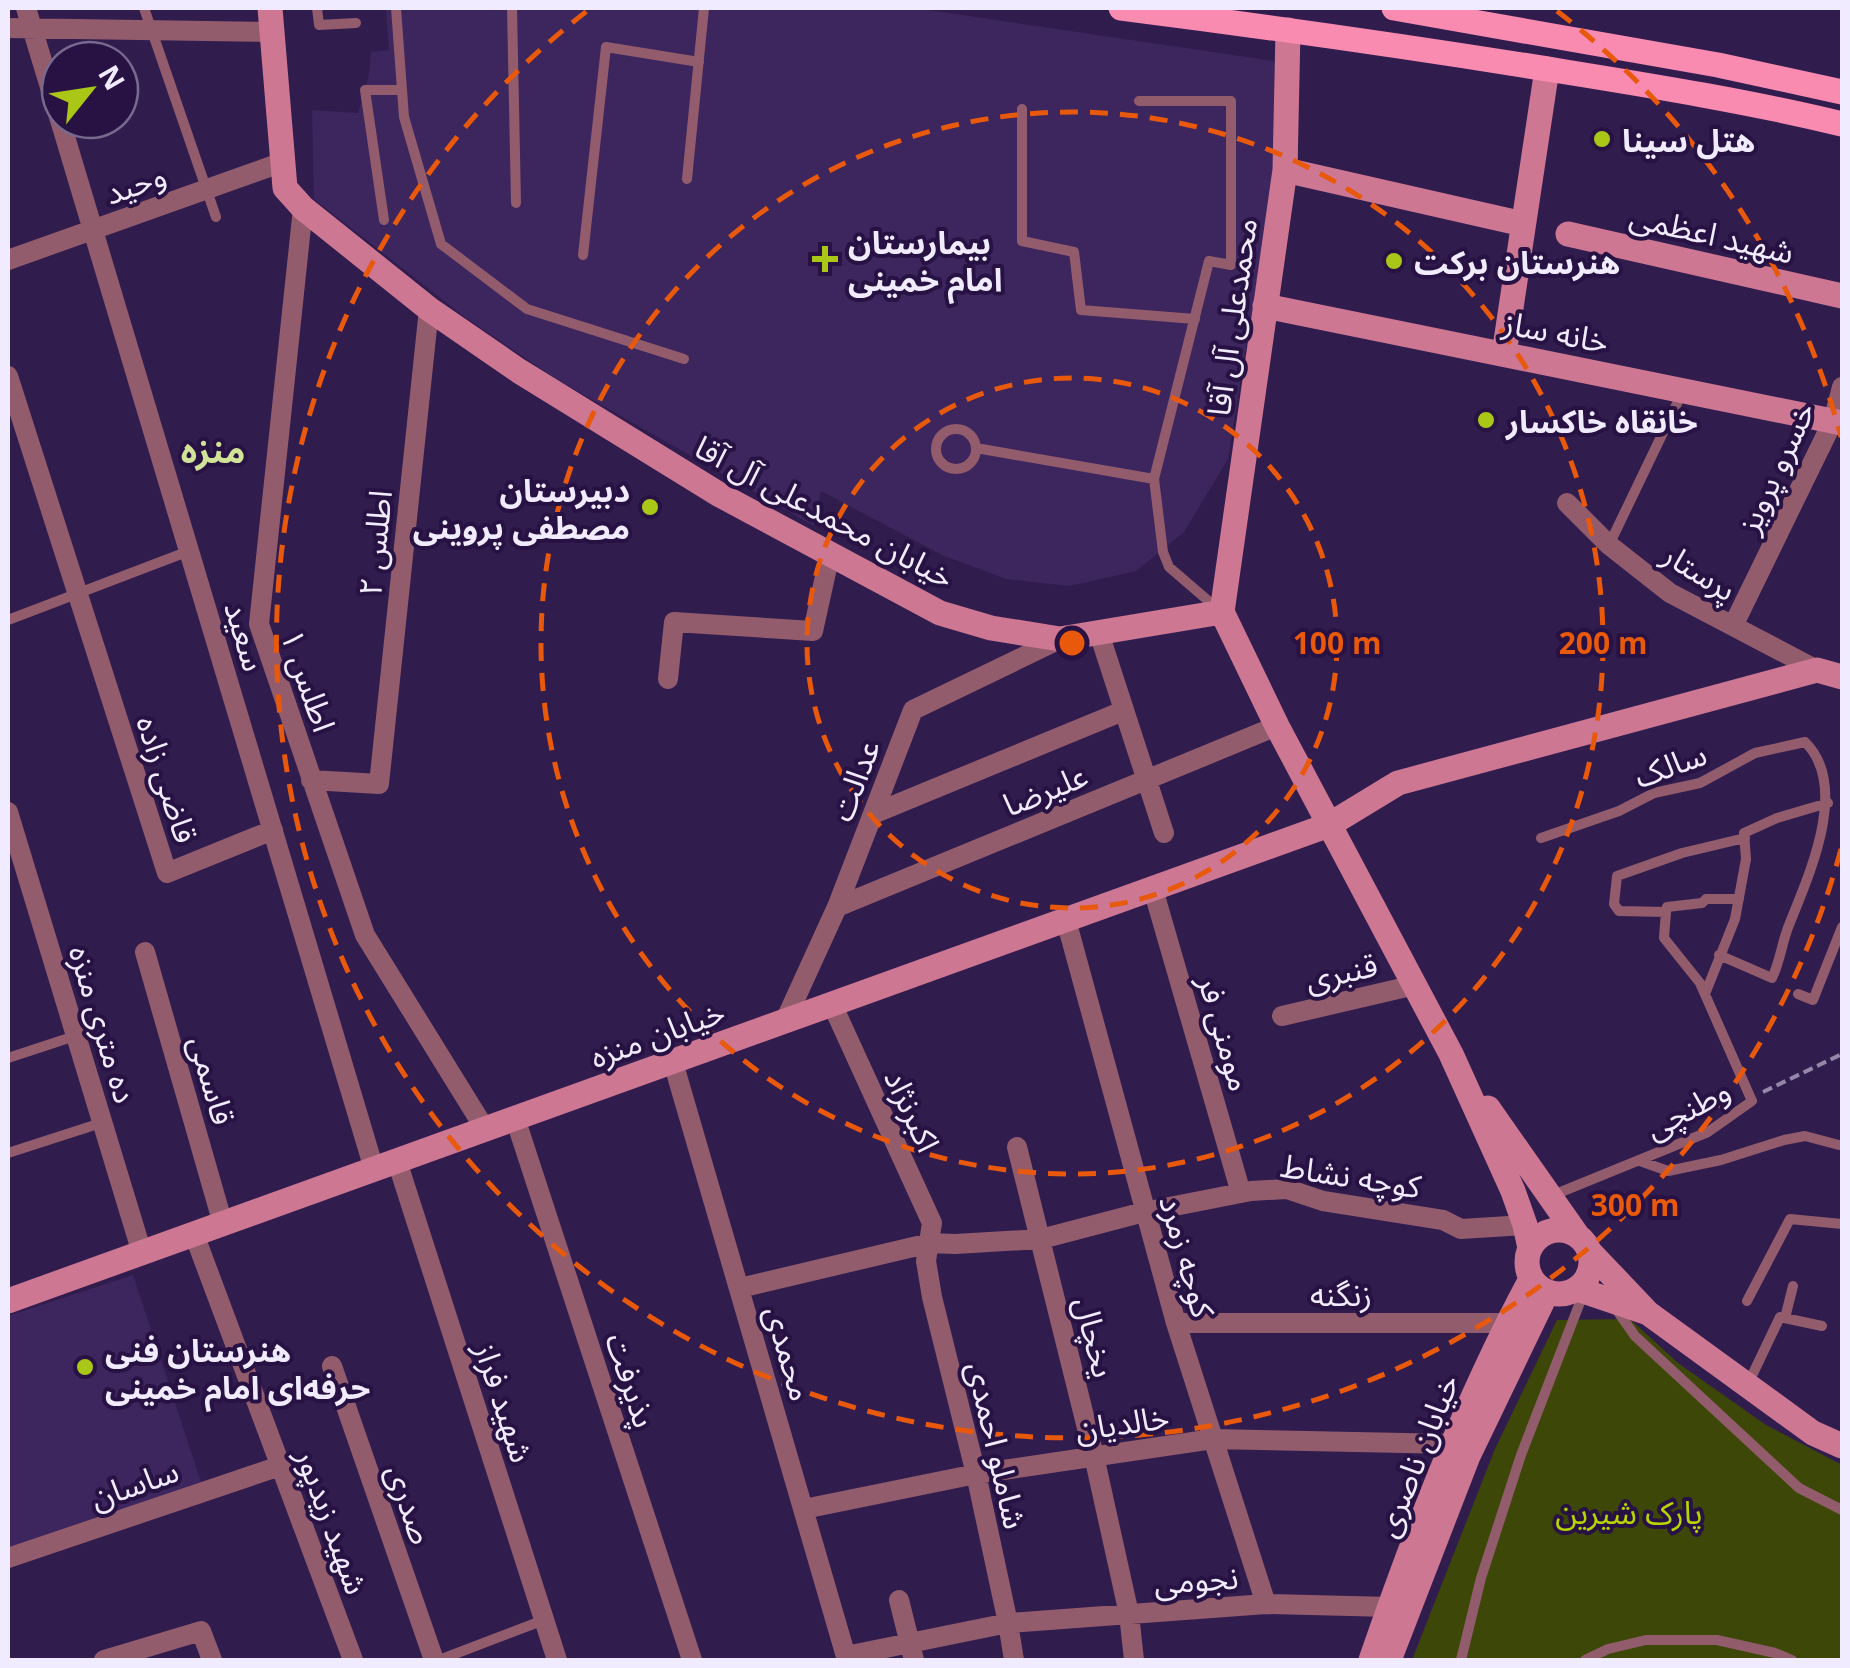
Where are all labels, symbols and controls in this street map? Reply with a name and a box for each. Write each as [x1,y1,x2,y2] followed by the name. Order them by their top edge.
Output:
[40,40,140,140] north arrow
[90,58,135,96] text: N
[1622,118,1755,161] place label: هتل سینا
[1591,128,1613,150] marker: هتل سینا
[98,152,172,214] street label: وحید
[1626,193,1798,273] street label: شهید اعظمی
[1196,215,1266,419] street label: محمدعلی آل آقا
[848,220,1002,305] place label: بیمارستان امام خمینی
[1414,240,1620,283] place label: هنرستان برکت
[812,246,838,272] marker: بیمارستان امام خمینی
[1383,250,1405,272] marker: هنرستان برکت
[1499,300,1613,362] street label: خانه ساز
[1725,394,1824,541] street label: خسرو پرویز
[1504,399,1698,442] place label: خانقاه خاکسار
[1475,409,1497,431] marker: خانقاه خاکسار
[688,424,962,598] street label: خیابان محمدعلی آل آقا
[181,426,245,473] district label: منزه
[413,468,630,549] place label: دبیرستان مصطفی پروینی
[347,488,401,598] street label: اطلس ۲
[639,496,661,518] marker: دبیرستان مصطفی پروینی
[1654,531,1745,610] street label: پرستار
[215,596,277,676] street label: سعید
[1293,622,1381,663] text: 100 m
[1559,622,1647,663] text: 200 m
[271,623,347,737] street label: اطلس ۱
[1054,625,1090,661] centre of rings
[127,710,209,848] street label: قاضی زاده
[1628,731,1712,797] street label: سالک
[819,733,889,827] street label: عدالت
[996,753,1094,825] street label: علیرضا
[60,940,148,1108] street label: ده متری منزه
[1300,942,1382,1000] street label: قنبری
[1189,969,1263,1096] street label: مومنی فر
[584,989,730,1077] street label: خیابان منزه
[180,1030,246,1130] street label: قاسمی
[875,1062,951,1158] street label: اکبرنژاد
[1637,1068,1737,1148] street label: وطنچی
[1278,1143,1425,1208] street label: کوچه نشاط
[1591,1184,1679,1225] text: 300 m
[1150,1190,1226,1323] street label: کوچه زمرد
[1310,1272,1372,1315] street label: زنگنه
[1065,1292,1127,1382] street label: یخچال
[756,1300,824,1406] street label: محمدی
[596,1327,667,1433] street label: پذیرفت
[105,1328,370,1413] place label: هنرستان فنی حرفه‌ای امام خمینی
[465,1335,545,1468] street label: شهید فراز
[74,1356,96,1378] marker: هنرستان فنی حرفه‌ای امام خمینی
[958,1357,1038,1533] street label: شاملو احمدی
[1364,1367,1468,1543] street label: خیابان ناصری
[1072,1394,1172,1450] street label: خالدیان
[286,1441,379,1600] street label: شهید زیدپور
[84,1448,184,1518] street label: ساسان
[377,1458,445,1550] street label: صدری
[1555,1490,1703,1533] park label: پارک شیرین
[1152,1555,1240,1603] street label: نجومی

